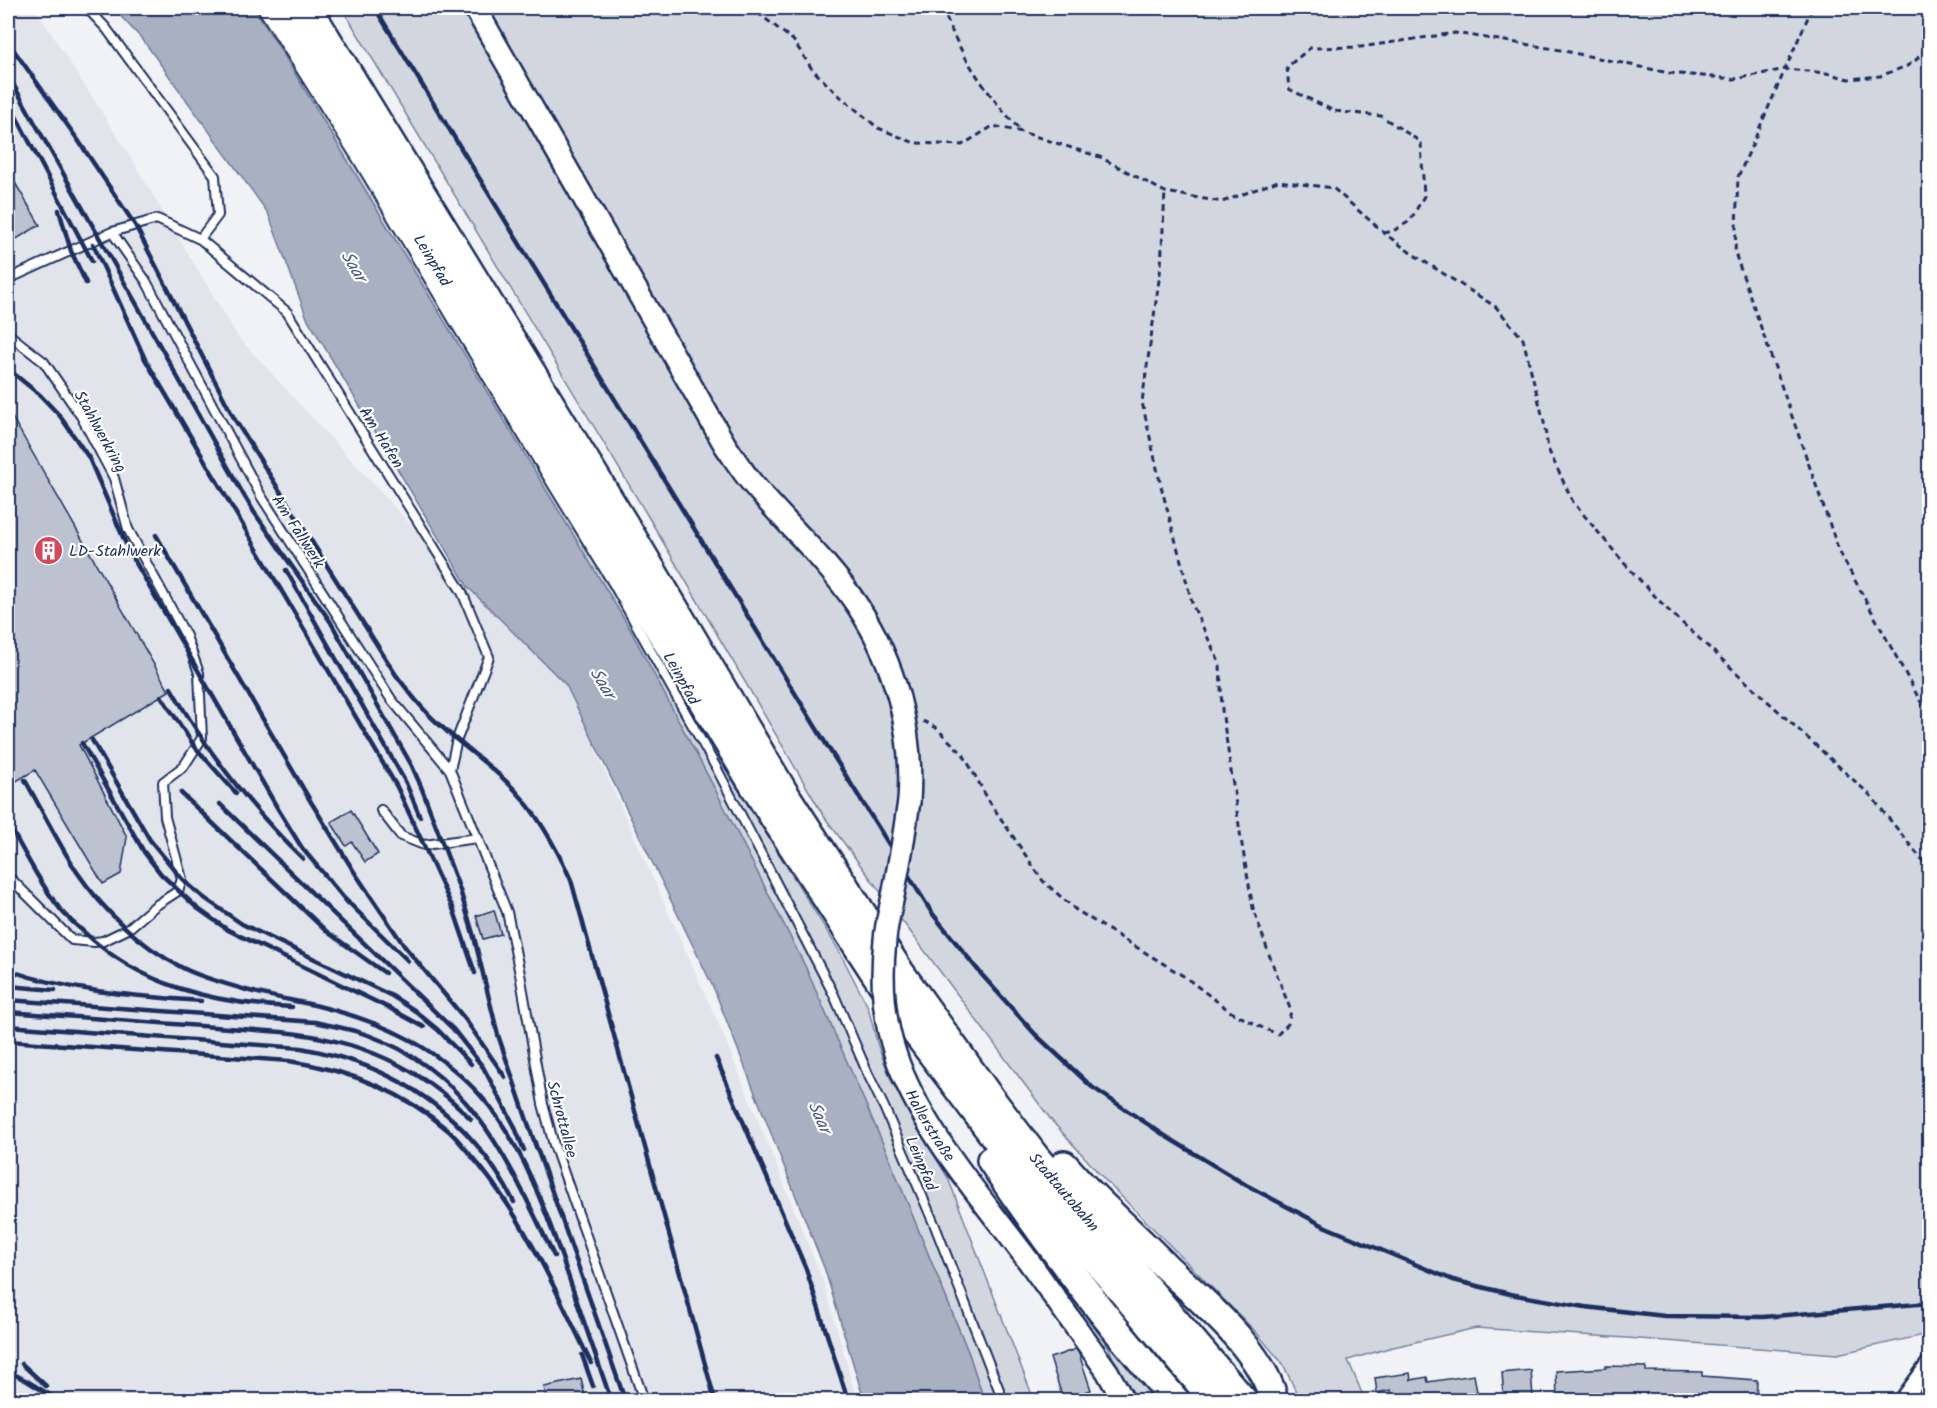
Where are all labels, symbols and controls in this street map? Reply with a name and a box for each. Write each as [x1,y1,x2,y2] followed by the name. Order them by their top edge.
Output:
[406,230,458,293] street label: Leinpfad
[332,245,376,292] water label: Saar
[67,386,133,477] street label: Stahlwerkring
[352,402,410,474] street label: Am Hafen
[265,490,331,574] street label: Am Fallwerk
[32,534,64,566] building icon: LD-Stahlwerk
[69,539,161,564] place label: LD-Stahlwerk
[656,648,706,711] street label: Leinpfad
[581,662,625,709] water label: Saar
[539,1078,584,1161] street label: Schrottallee
[898,1085,961,1167] street label: Hallerstraße
[799,1097,840,1142] water label: Saar
[898,1132,944,1196] street label: Leinpfad
[1022,1147,1105,1238] street label: Stadtautobahn

